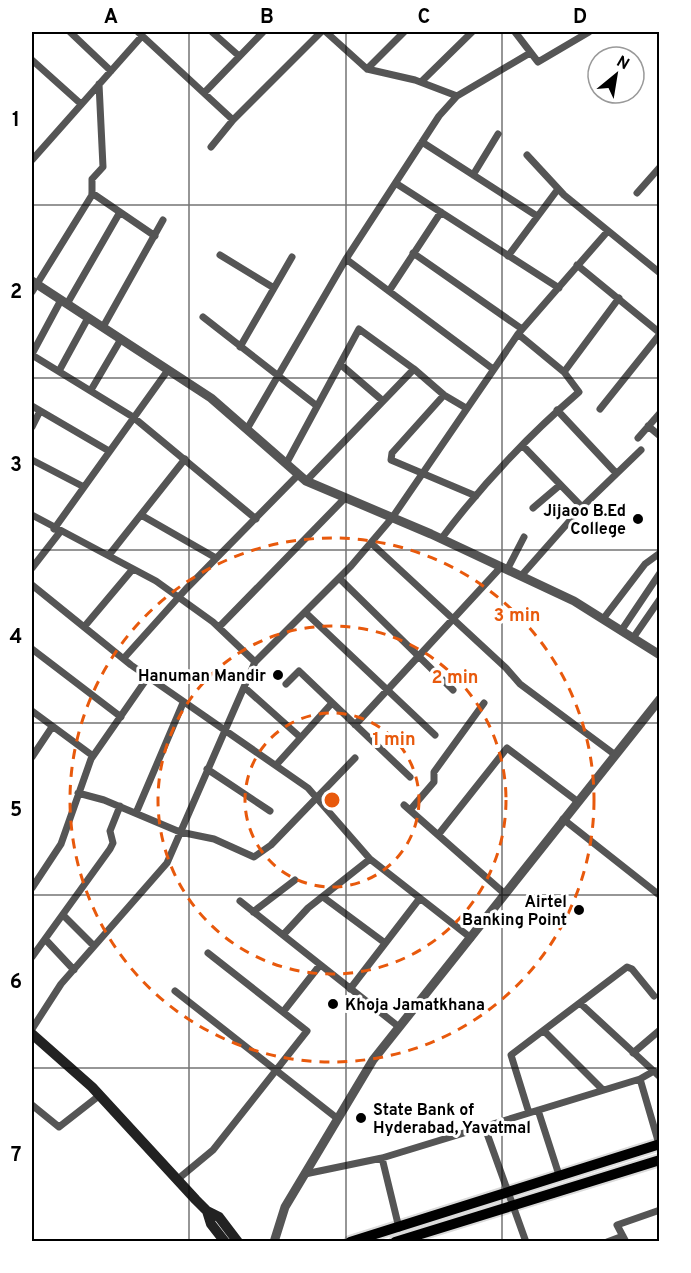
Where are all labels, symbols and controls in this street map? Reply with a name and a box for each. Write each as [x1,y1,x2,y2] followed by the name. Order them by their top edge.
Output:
[104,5,118,31] text: A
[260,5,274,31] text: B
[418,5,430,31] text: C
[573,5,587,31] text: D
[586,45,646,105] north arrow
[613,52,632,75] text: N
[12,108,20,134] text: 1
[10,280,22,306] text: 2
[10,453,22,479] text: 3
[543,502,626,540] place label: Jijaoo B.Ed College
[631,512,645,526] marker: Jijaoo B.Ed College
[494,605,540,628] text: 3 min
[10,625,22,651] text: 4
[138,667,266,687] place label: Hanuman Mandir
[431,667,479,690] text: 2 min
[271,668,285,682] marker: Hanuman Mandir
[372,729,416,752] text: 1 min
[322,790,342,810] centre of rings
[10,798,22,824] text: 5
[462,893,567,931] place label: Airtel Banking Point
[572,903,586,917] marker: Airtel Banking Point
[10,970,22,996] text: 6
[345,996,485,1016] place label: Khoja Jamatkhana
[326,997,340,1011] marker: Khoja Jamatkhana
[373,1101,531,1139] place label: State Bank of Hyderabad, Yavatmal
[354,1111,368,1125] marker: State Bank of Hyderabad, Yavatmal
[11,1143,21,1169] text: 7

